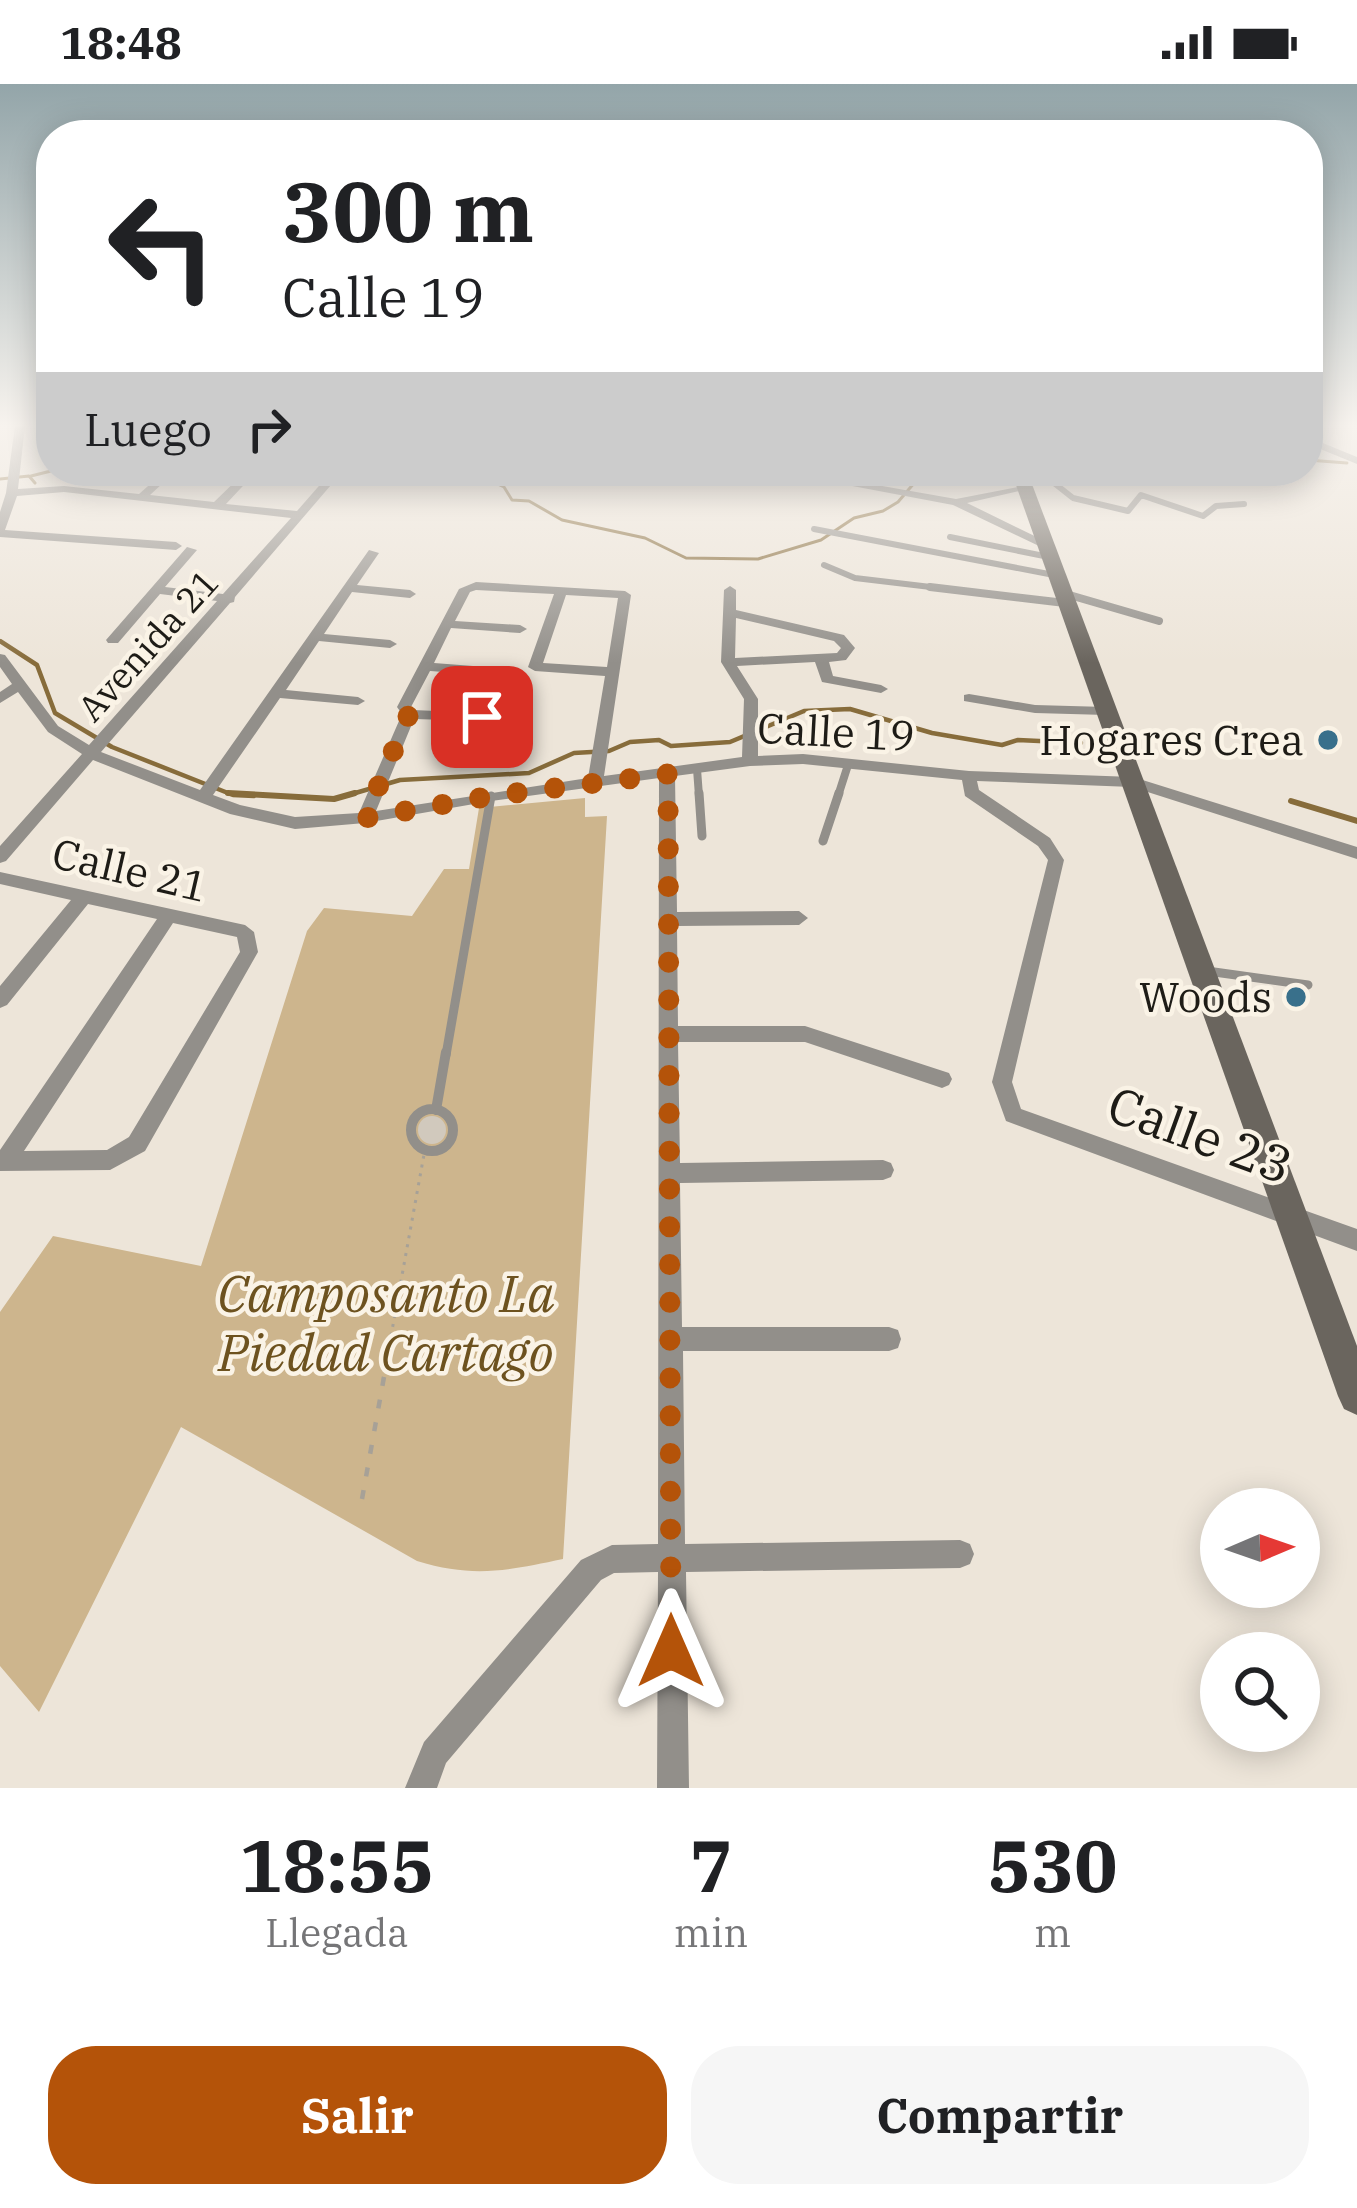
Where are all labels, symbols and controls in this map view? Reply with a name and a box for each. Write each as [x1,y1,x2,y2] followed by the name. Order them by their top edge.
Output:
[60,13,182,71] text: 18:48
[282,156,534,265] text: 300 m
[84,168,240,324] icon: left
[282,262,485,332] text: Calle 19
[236,396,302,462] icon: right
[84,400,212,458] text: Luego
[67,559,228,731] street label: Avenida 21
[431,666,533,768] pin
[449,684,515,750] icon: arrive
[756,700,916,763] street label: Calle 19
[1039,712,1304,767] place label: Hogares Crea
[1315,727,1341,753] marker: Hogares Crea
[47,825,213,914] street label: Calle 21
[1139,969,1272,1024] place label: Woods
[1283,984,1309,1010] marker: Woods
[1099,1070,1302,1198] street label: Calle 23
[216,1260,555,1385] park label: Camposanto La Piedad Cartago
[1200,1488,1320,1608] north arrow
[1200,1488,1320,1752] map controls
[608,1588,734,1714] position arrow
[1200,1632,1320,1752] button: search
[240,1818,434,1912] text: 18:55
[689,1818,733,1912] text: 7
[988,1818,1117,1912] text: 530
[265,1907,408,1958] text: Llegada
[674,1907,748,1958] text: min
[1034,1907,1071,1958] text: m
[48,2046,667,2184] button: Salir
[691,2046,1309,2184] button: Compartir

